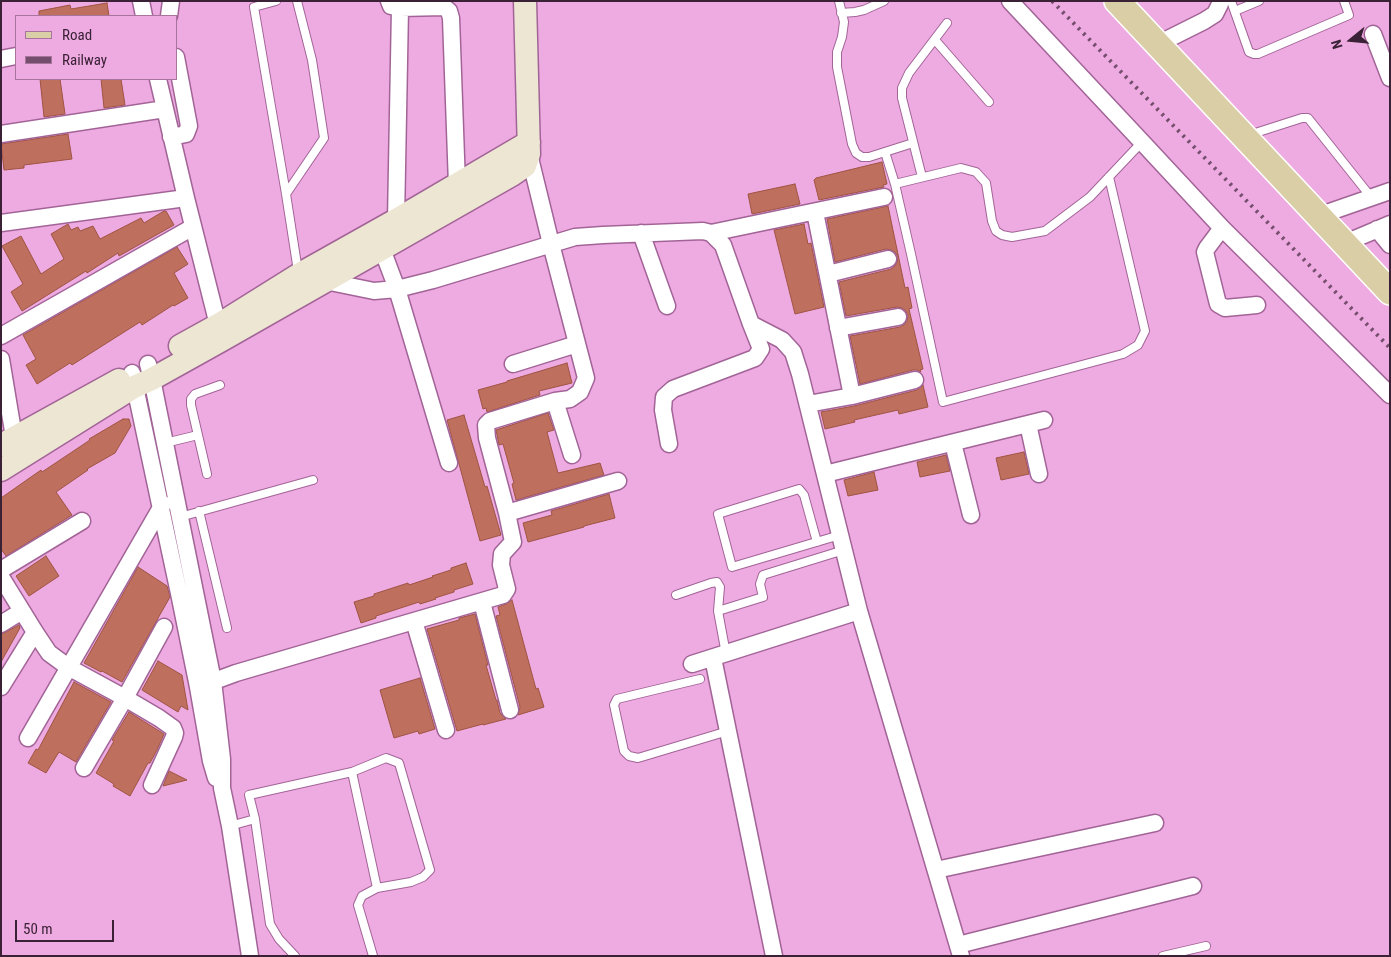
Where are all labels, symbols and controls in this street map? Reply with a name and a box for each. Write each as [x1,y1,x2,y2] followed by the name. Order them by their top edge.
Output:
[15,15,178,80] legend
[1326,15,1376,65] north arrow
[62,26,92,44] text: Road
[1328,38,1346,51] text: N
[62,51,107,69] text: Railway
[18,910,116,942] scale bar
[23,920,53,938] text: 50 m

